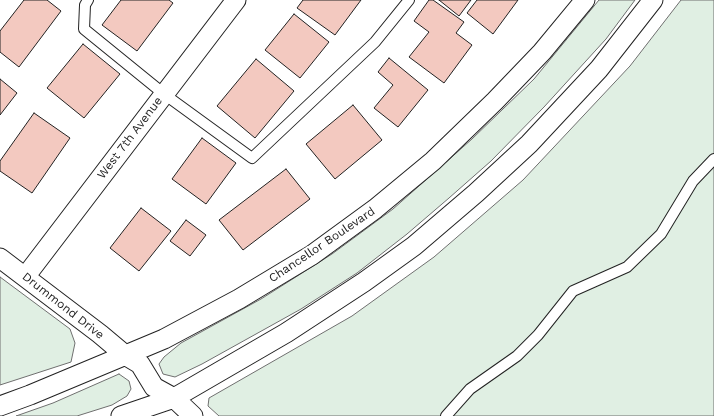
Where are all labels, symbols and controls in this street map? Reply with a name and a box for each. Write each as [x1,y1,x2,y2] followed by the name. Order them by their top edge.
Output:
[94,94,166,182] street label: West 7th Avenue
[266,204,378,286] street label: Chancellor Boulevard
[19,270,107,342] street label: Drummond Drive

